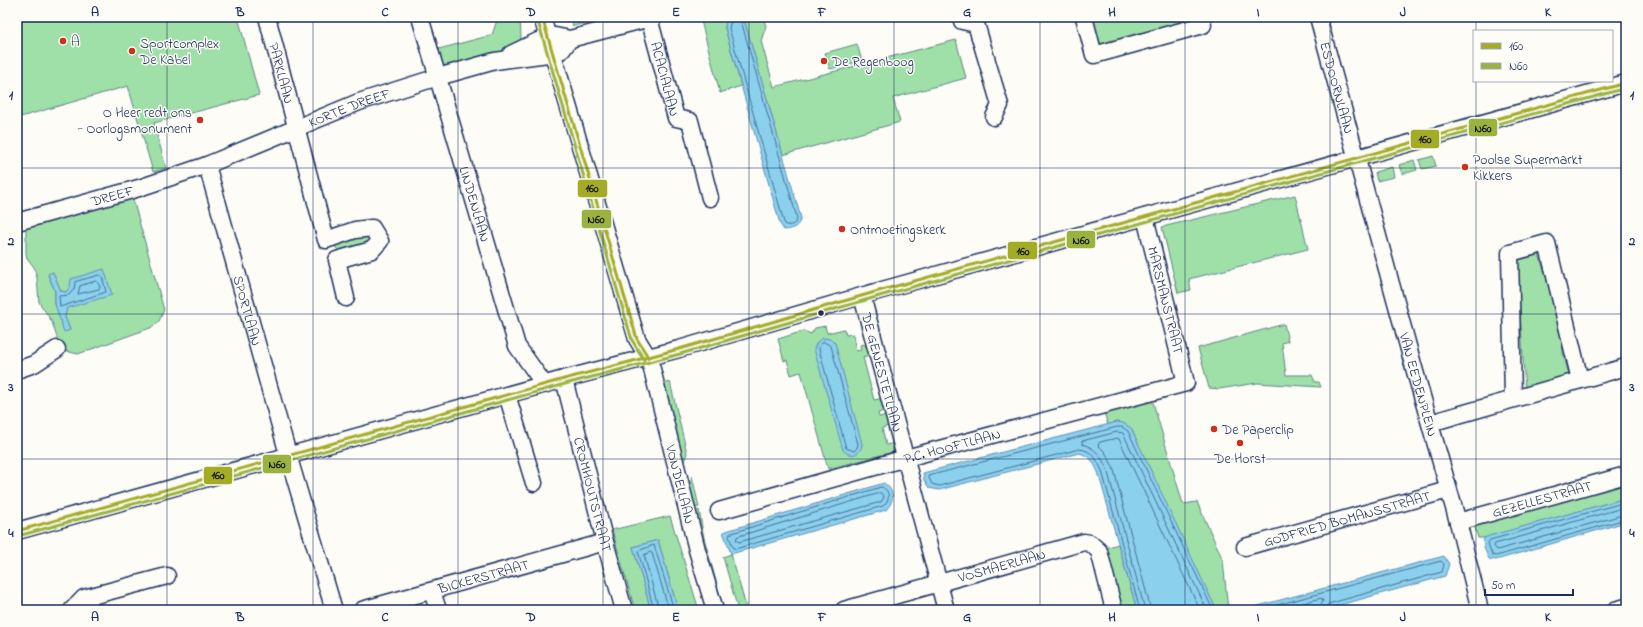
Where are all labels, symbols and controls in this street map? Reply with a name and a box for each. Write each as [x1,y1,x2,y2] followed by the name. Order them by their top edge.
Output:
[91,3,99,22] text: A
[235,3,245,22] text: B
[381,3,389,22] text: C
[525,3,536,22] text: D
[672,3,680,22] text: E
[817,3,827,22] text: F
[963,3,971,22] text: G
[1108,3,1116,22] text: H
[1256,3,1260,22] text: I
[1400,3,1406,22] text: J
[1545,3,1552,22] text: K
[1473,30,1613,82] legend
[71,32,80,53] place label: A
[139,34,219,71] place label: Sportcomplex De Kabel
[58,36,68,46] marker: A
[1509,38,1523,56] text: 160
[644,40,684,119] street label: ACACIALAAN
[1313,40,1358,136] street label: ESDOORNLAAN
[262,41,299,106] street label: PARKLAAN
[127,46,137,56] marker: Sportcomplex De Kabel
[831,52,914,74] place label: De Regenboog
[819,56,829,66] marker: De Regenboog
[1509,58,1528,76] text: N60
[306,84,393,134] street label: KORTE DREEF
[9,86,14,105] text: 1
[1630,86,1635,105] text: 1
[78,103,192,141] place label: O Heer redt ons - Oorlogsmonument
[195,115,205,125] marker: O Heer redt ons - Oorlogsmonument
[1468,118,1498,137] line badge: N60
[1474,121,1492,137] text: N60
[1410,129,1440,149] line badge: 160
[1418,132,1432,148] text: 160
[1473,150,1583,187] place label: Poolse Supermarkt Kikkers
[1460,162,1470,172] marker: Poolse Supermarkt Kikkers
[453,164,495,245] street label: LINDENLAAN
[577,179,608,198] line badge: 160
[88,181,136,213] street label: DREEF
[585,181,599,197] text: 160
[581,209,612,229] line badge: N60
[587,212,605,228] text: N60
[850,220,947,242] place label: Ontmoetingskerk
[837,224,847,234] marker: Ontmoetingskerk
[1066,230,1096,249] line badge: N60
[7,232,15,251] text: 2
[1628,232,1636,251] text: 2
[1072,233,1090,249] text: N60
[1007,241,1038,260] line badge: 160
[1016,244,1030,260] text: 160
[1141,244,1188,356] street label: MARSMANSTRAAT
[226,273,266,348] street label: SPORTLAAN
[816,308,826,318] unlabelled marker
[855,310,907,435] street label: DE GENESTETLAAN
[1393,330,1442,439] street label: VAN EEDENPLEIN
[7,378,14,397] text: 3
[1628,378,1635,397] text: 3
[1221,420,1294,441] place label: De Paperclip
[902,424,1003,470] street label: P.C. HOOFTLAAN
[1209,424,1219,434] marker: De Paperclip
[567,435,616,555] street label: CROMHOUTSTRAAT
[1235,438,1245,448] marker: De Horst
[659,442,699,526] street label: VONDELLAAN
[1213,449,1266,470] place label: De Horst
[262,454,292,474] line badge: N60
[268,457,286,473] text: N60
[203,466,233,485] line badge: 160
[211,468,225,484] text: 160
[1490,476,1594,524] street label: GEZELLESTRAAT
[1262,486,1433,553] street label: GODFRIED BOMANSSTRAAT
[7,524,14,543] text: 4
[1628,524,1635,543] text: 4
[955,544,1048,589] street label: VOSMAERLAAN
[435,555,532,600] street label: BICKERSTRAAT
[1485,571,1573,597] scale bar
[1491,577,1515,595] text: 50 m
[91,608,99,627] text: A
[235,608,245,627] text: B
[381,608,389,627] text: C
[525,608,536,627] text: D
[672,608,680,627] text: E
[817,608,827,627] text: F
[963,608,971,627] text: G
[1108,608,1116,627] text: H
[1256,608,1260,627] text: I
[1400,608,1406,627] text: J
[1545,608,1552,627] text: K

